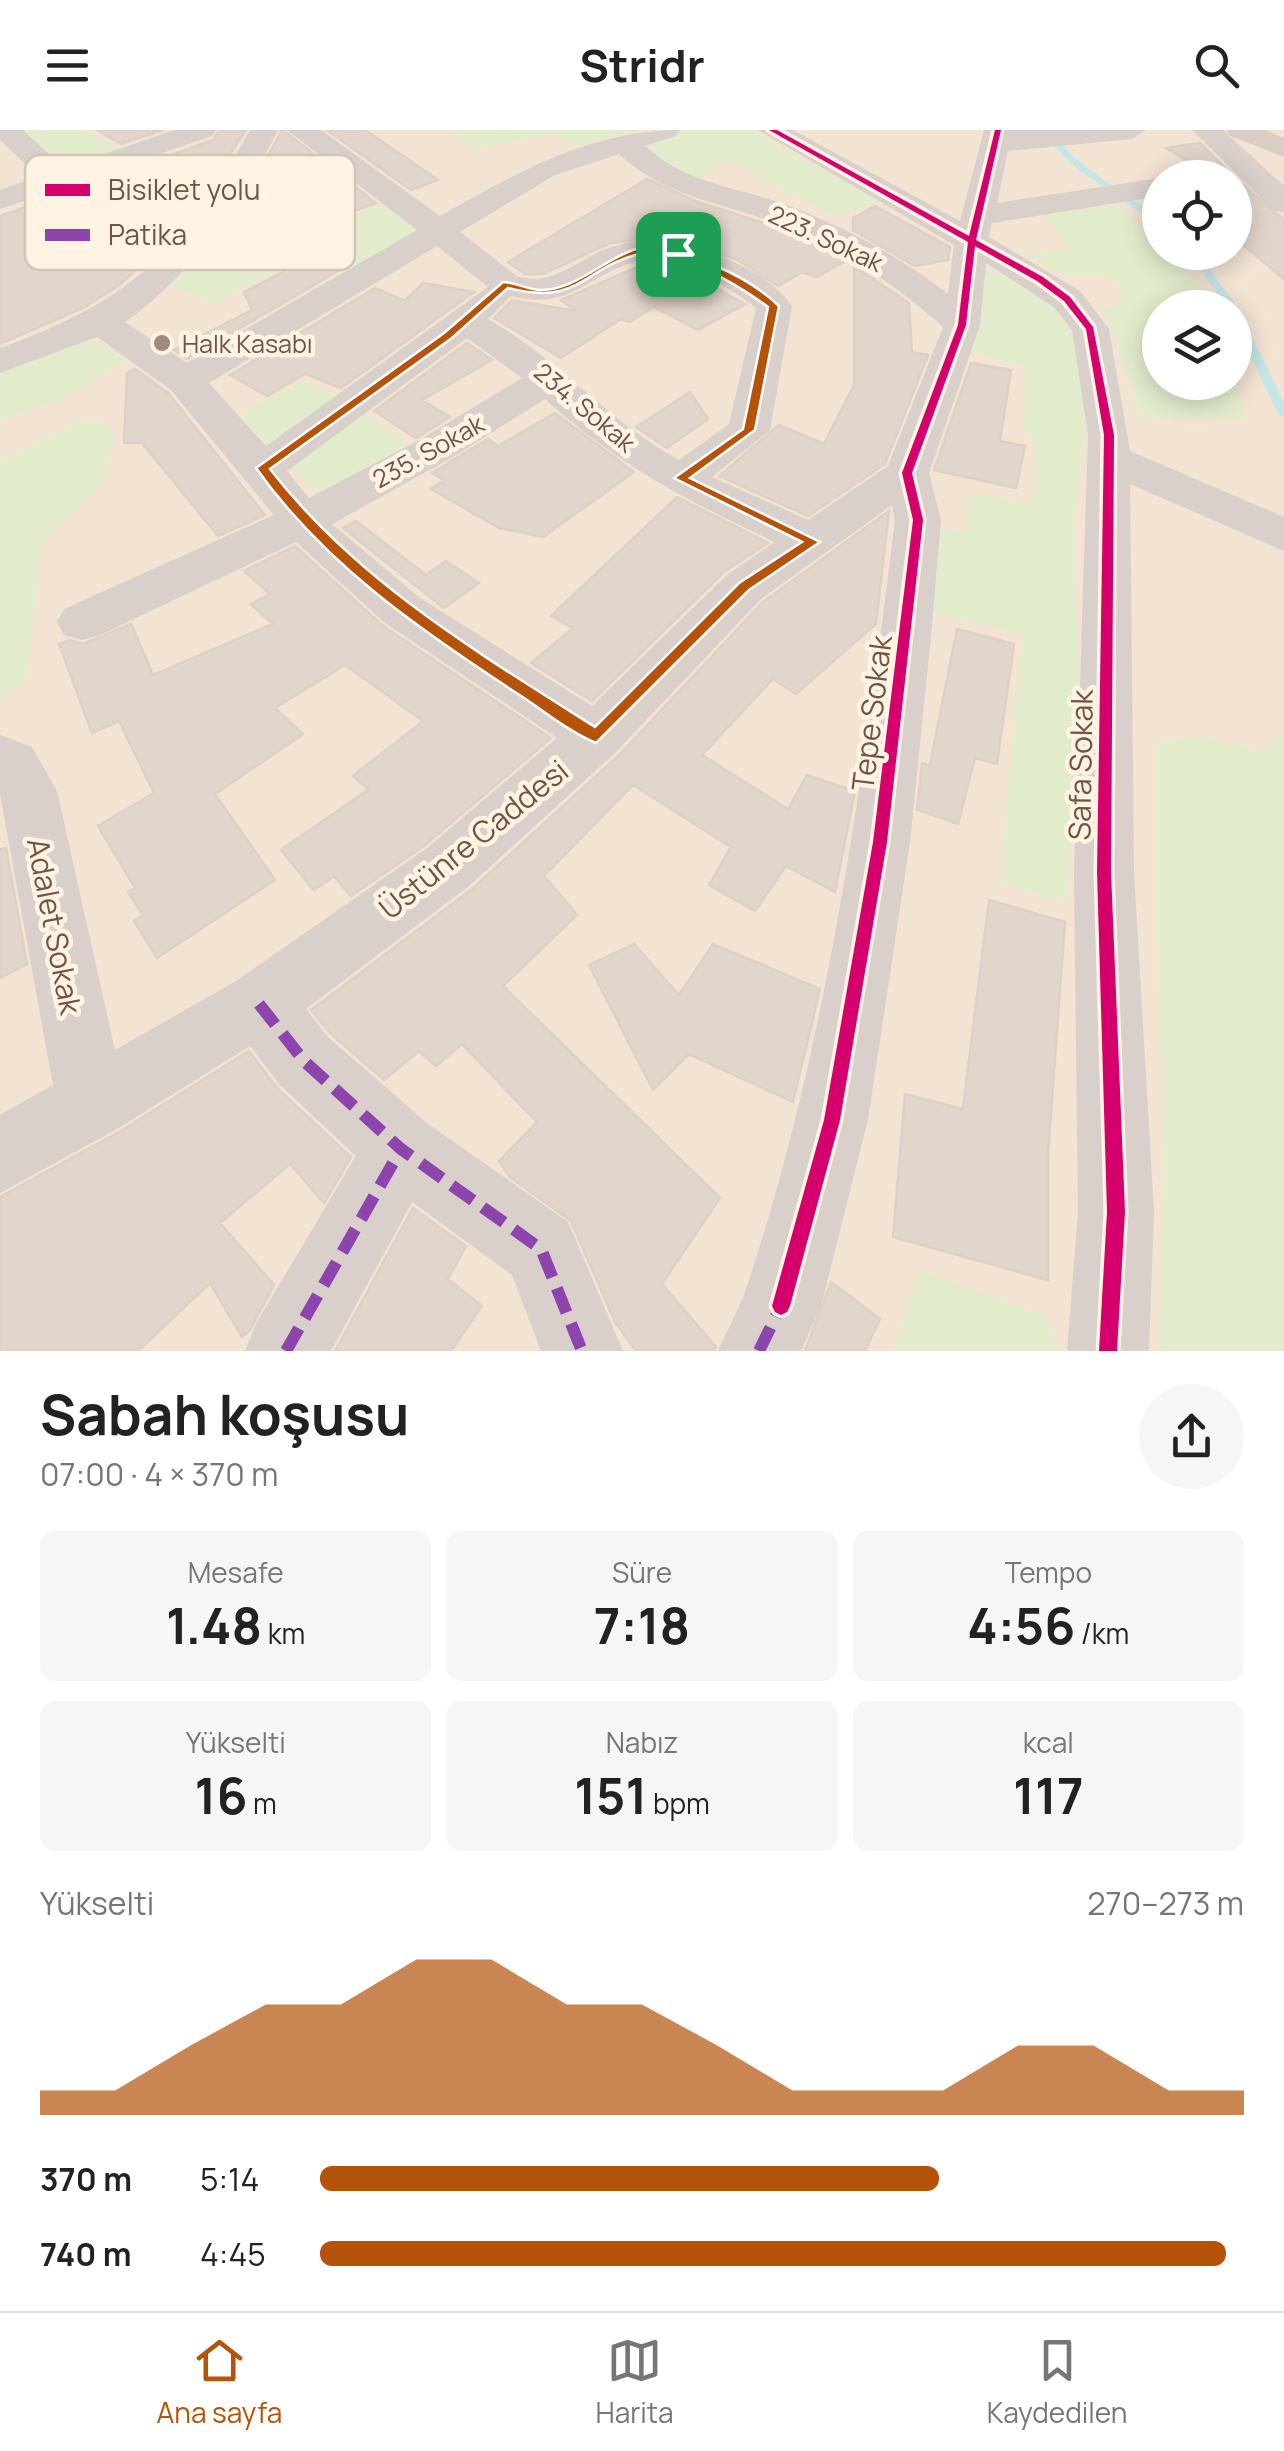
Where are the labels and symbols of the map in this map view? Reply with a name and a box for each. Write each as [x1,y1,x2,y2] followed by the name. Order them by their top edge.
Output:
[25,155,355,270] legend
[108,170,261,208] text: Bisiklet yolu
[763,196,889,280] street label: 223. Sokak
[636,212,721,297] pin
[108,215,187,253] text: Patika
[182,326,313,361] place label: Halk Kasabı
[151,332,173,354] marker: Halk Kasabı
[527,354,644,460] street label: 234. Sokak
[366,406,491,496] street label: 235. Sokak
[841,632,901,793] street label: Tepe Sokak
[1058,688,1102,841] street label: Safa Sokak
[370,750,576,928] street label: Üstünre Caddesi
[18,834,92,1019] street label: Adalet Sokak

